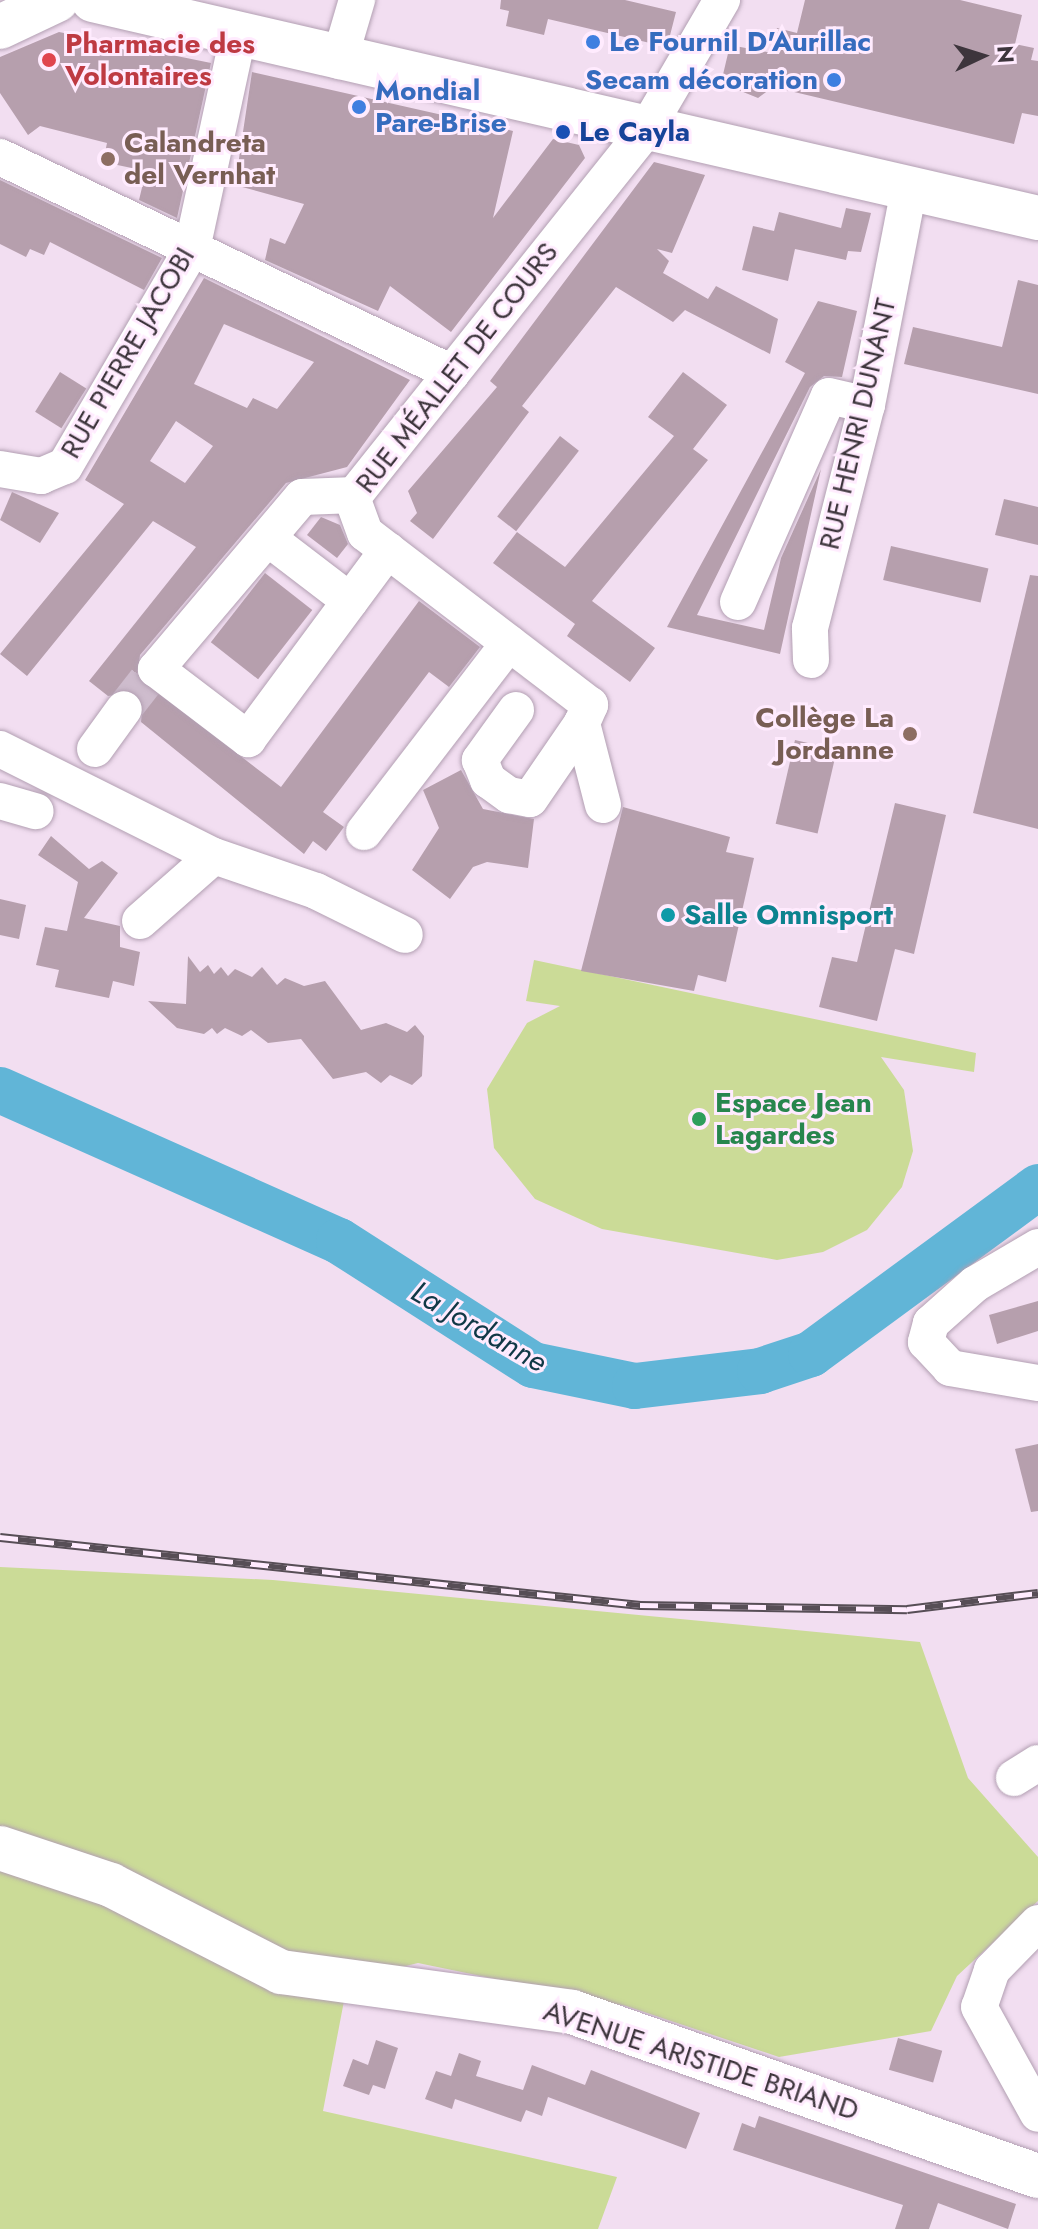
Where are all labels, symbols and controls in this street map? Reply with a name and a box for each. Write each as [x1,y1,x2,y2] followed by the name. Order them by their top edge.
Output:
[942,16,1022,96] north arrow
[609,25,871,59] place label: Le Fournil D'Aurillac
[65,27,255,93] place label: Pharmacie des Volontaires
[584,33,602,51] marker: Le Fournil D'Aurillac
[989,44,1023,64] text: N
[40,51,58,69] marker: Pharmacie des Volontaires
[585,63,818,97] place label: Secam décoration
[825,71,843,89] marker: Secam décoration
[375,74,507,140] place label: Mondial Pare-Brise
[350,98,368,116] marker: Mondial Pare-Brise
[579,115,690,149] place label: Le Cayla
[554,123,572,141] marker: Le Cayla
[124,126,275,192] place label: Calandreta del Vernhat
[99,150,117,168] marker: Calandreta del Vernhat
[349,236,565,500] street label: RUE MÉALLET DE COURS
[54,242,202,464] street label: RUE PIERRE JACOBI
[813,295,903,553] street label: RUE HENRI DUNANT
[755,701,894,767] place label: Collège La Jordanne
[901,725,919,743] marker: Collège La Jordanne
[684,898,893,932] place label: Salle Omnisport
[659,906,677,924] marker: Salle Omnisport
[715,1086,872,1152] place label: Espace Jean Lagardes
[690,1110,708,1128] marker: Espace Jean Lagardes
[405,1274,553,1380] water label: La Jordanne
[539,1994,863,2128] street label: AVENUE ARISTIDE BRIAND

